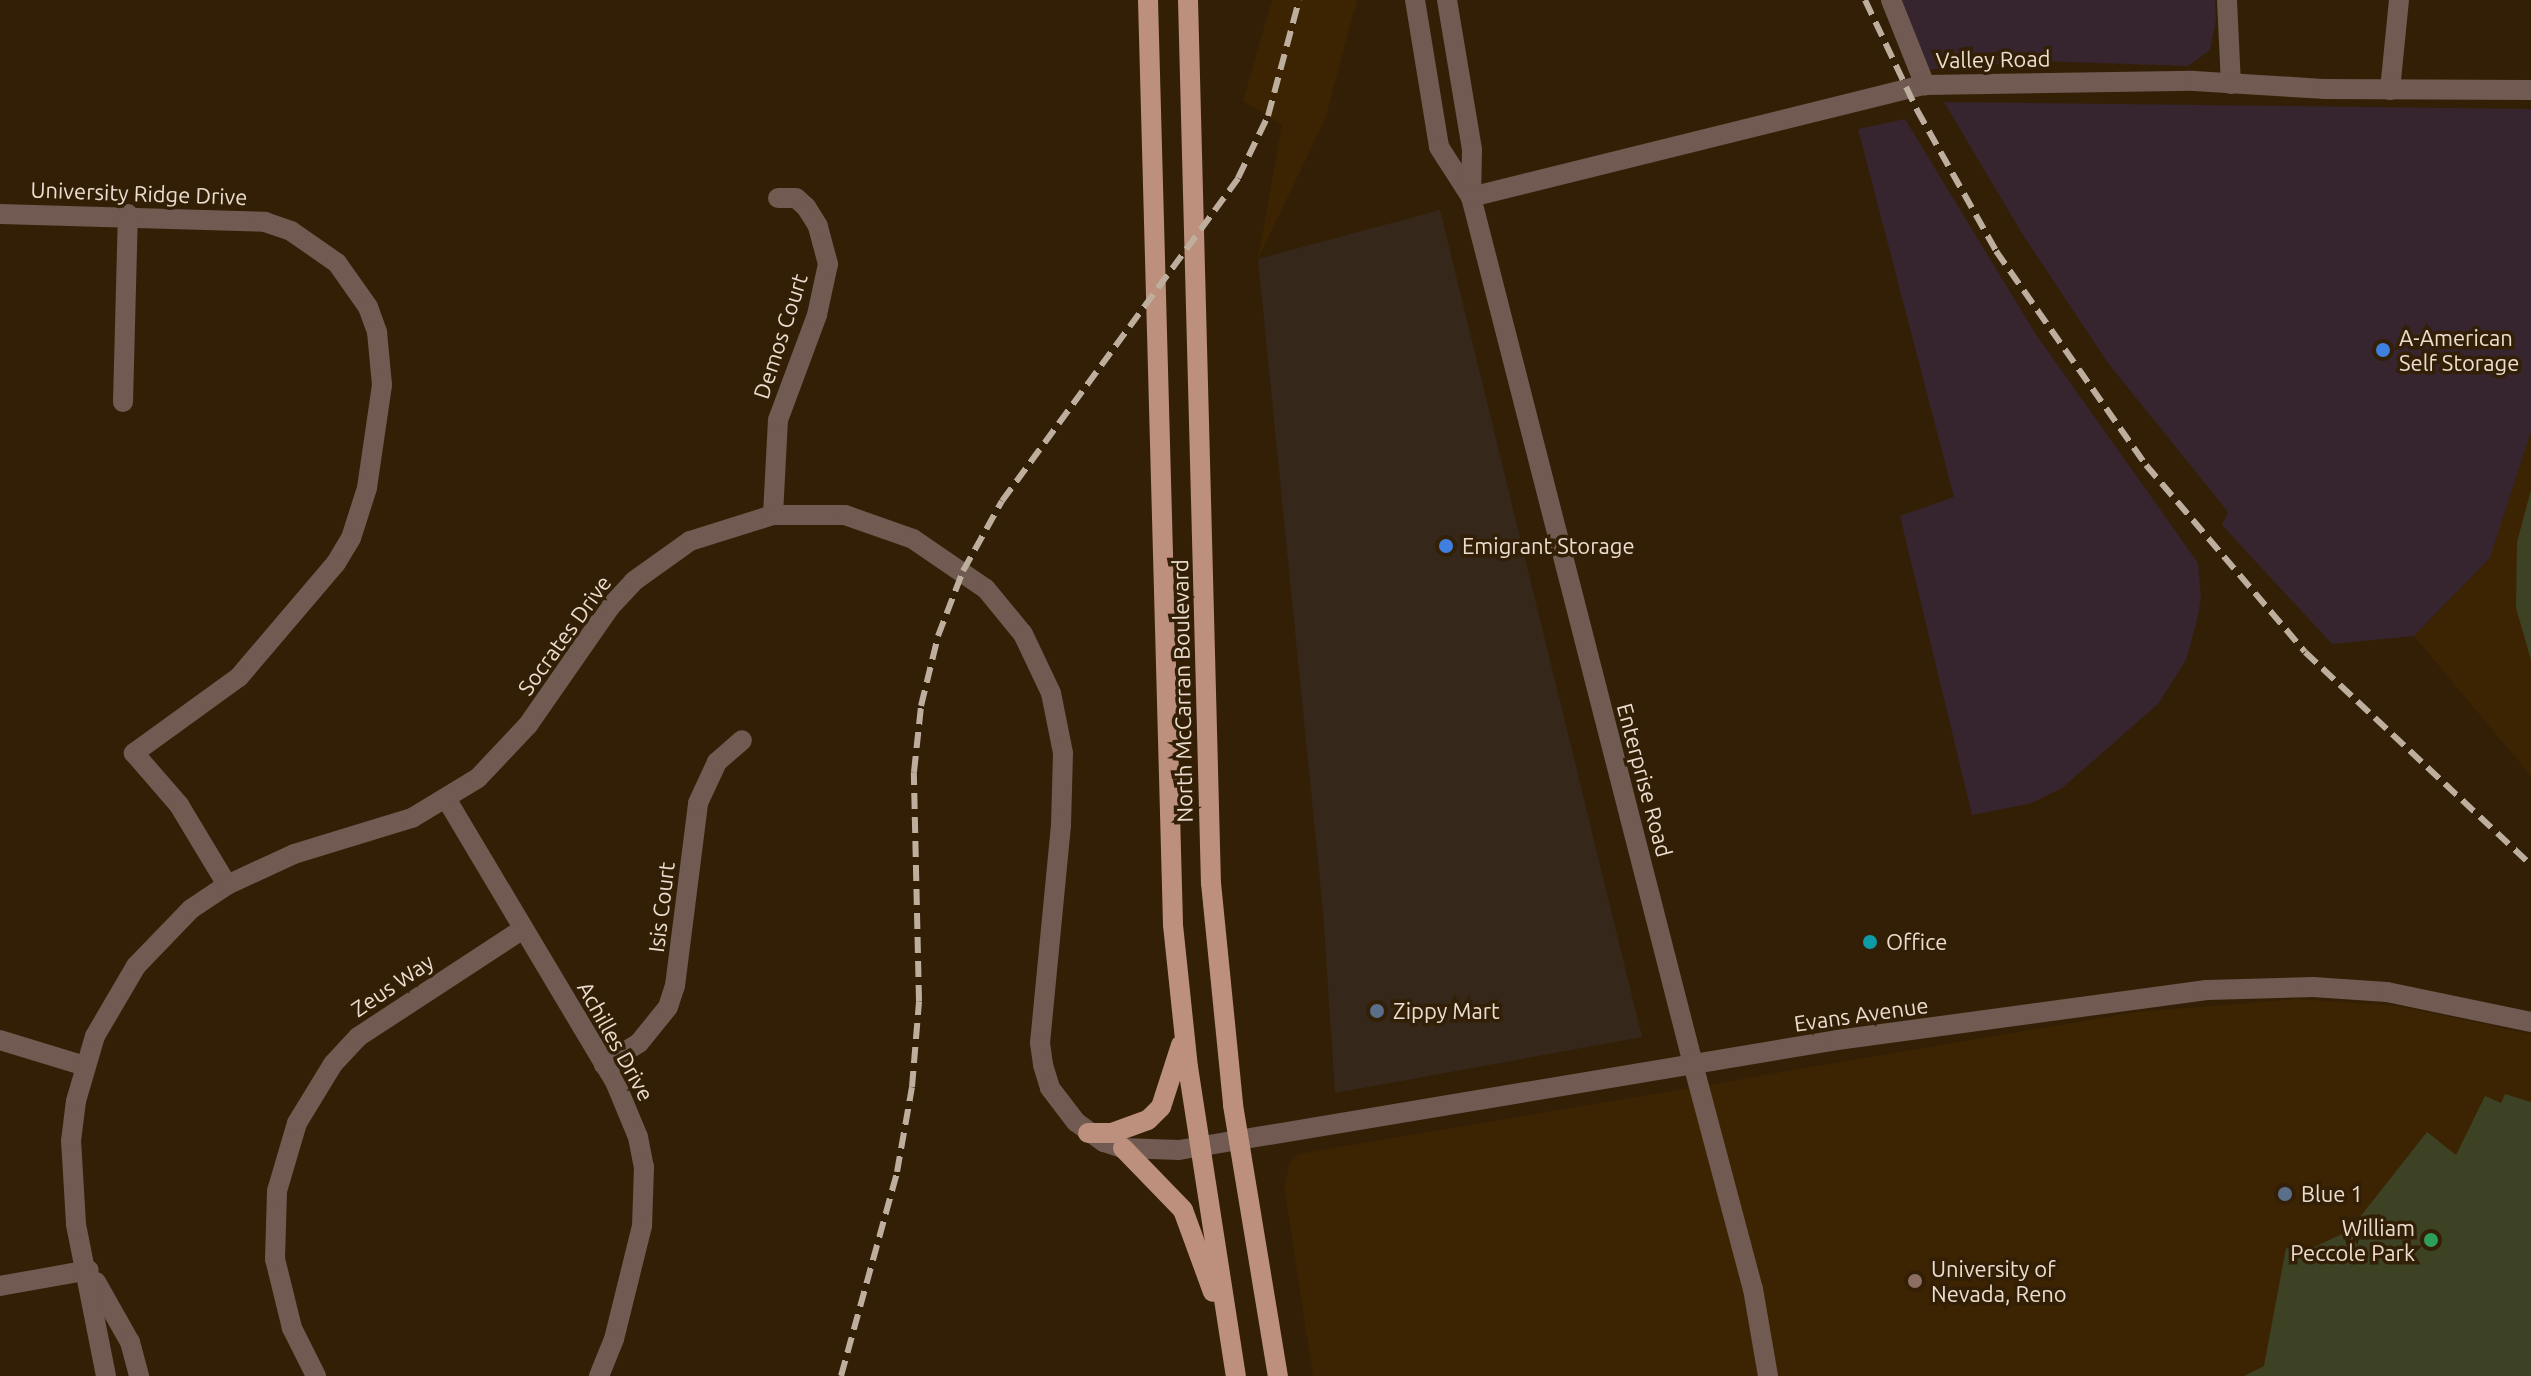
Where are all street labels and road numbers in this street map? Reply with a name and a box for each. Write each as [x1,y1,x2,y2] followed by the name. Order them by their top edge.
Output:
[1935,45,2051,73] street label: Valley Road
[30,176,248,210] street label: University Ridge Drive
[747,270,813,402] street label: Demos Court
[1167,559,1197,823] street label: North McCarran Boulevard
[512,570,616,700] street label: Socrates Drive
[1612,700,1678,860] street label: Enterprise Road
[642,860,680,954] street label: Isis Court
[346,948,438,1022] street label: Zeus Way
[572,977,660,1105] street label: Achilles Drive
[1792,992,1930,1036] street label: Evans Avenue

